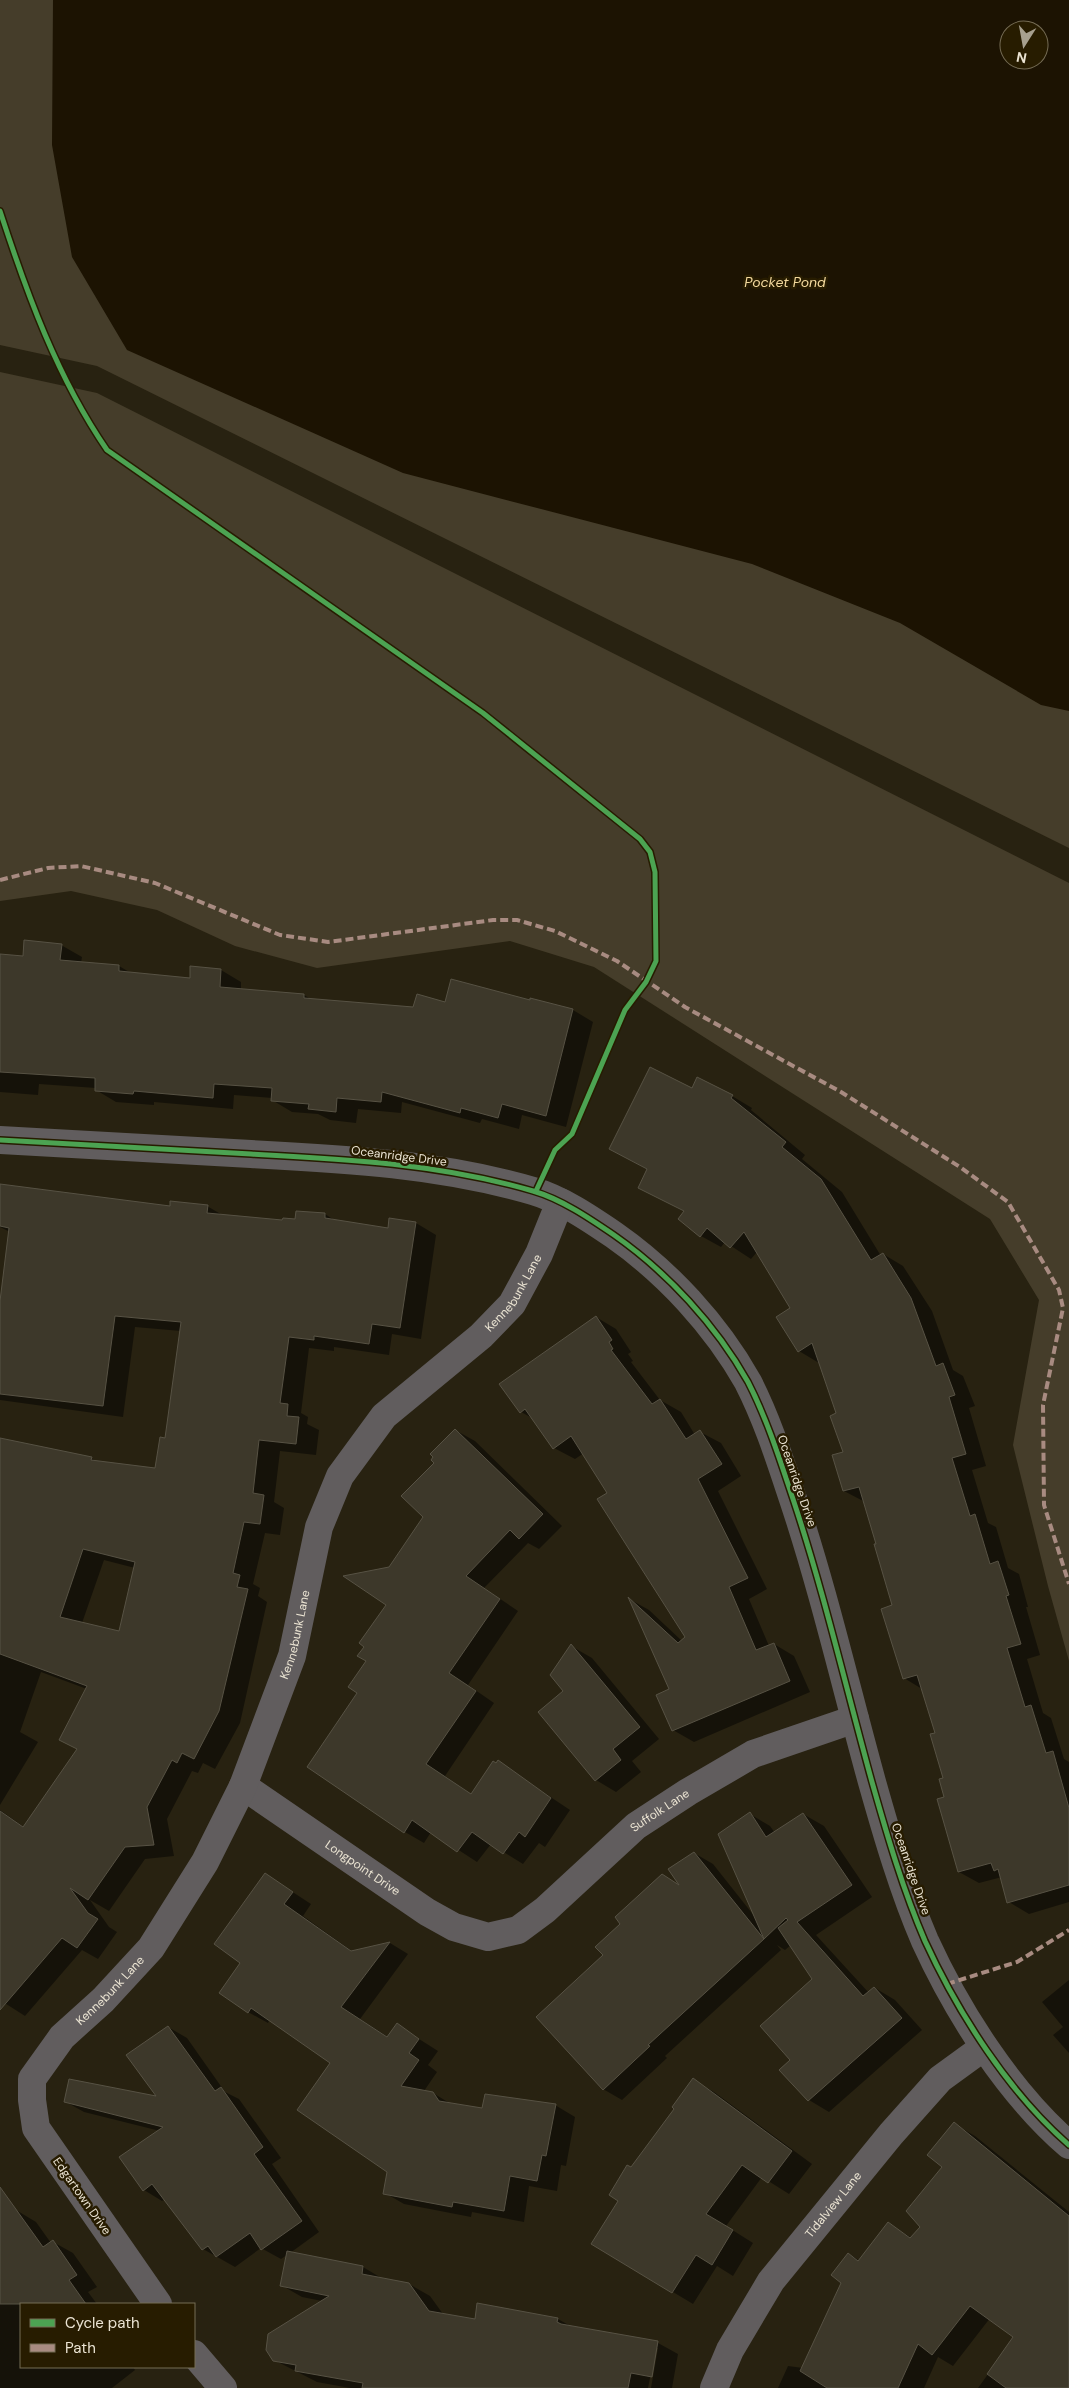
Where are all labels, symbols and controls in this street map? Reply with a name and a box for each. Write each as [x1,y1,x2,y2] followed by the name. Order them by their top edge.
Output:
[999,20,1049,70] north arrow
[1015,48,1028,68] text: N
[744,273,826,291] water label: Pocket Pond
[350,1142,448,1170] street label: Oceanridge Drive
[481,1251,545,1335] street label: Kennebunk Lane
[774,1433,820,1529] street label: Oceanridge Drive
[276,1589,314,1681] street label: Kennebunk Lane
[627,1785,693,1835] street label: Suffolk Lane
[888,1821,934,1917] street label: Oceanridge Drive
[322,1837,403,1899] street label: Longpoint Drive
[72,1952,148,2029] street label: Kennebunk Lane
[49,2154,115,2238] street label: Edgartown Drive
[801,2168,865,2241] street label: Tidalview Lane
[20,2303,195,2368] legend
[65,2313,140,2333] text: Cycle path
[65,2338,96,2358] text: Path

